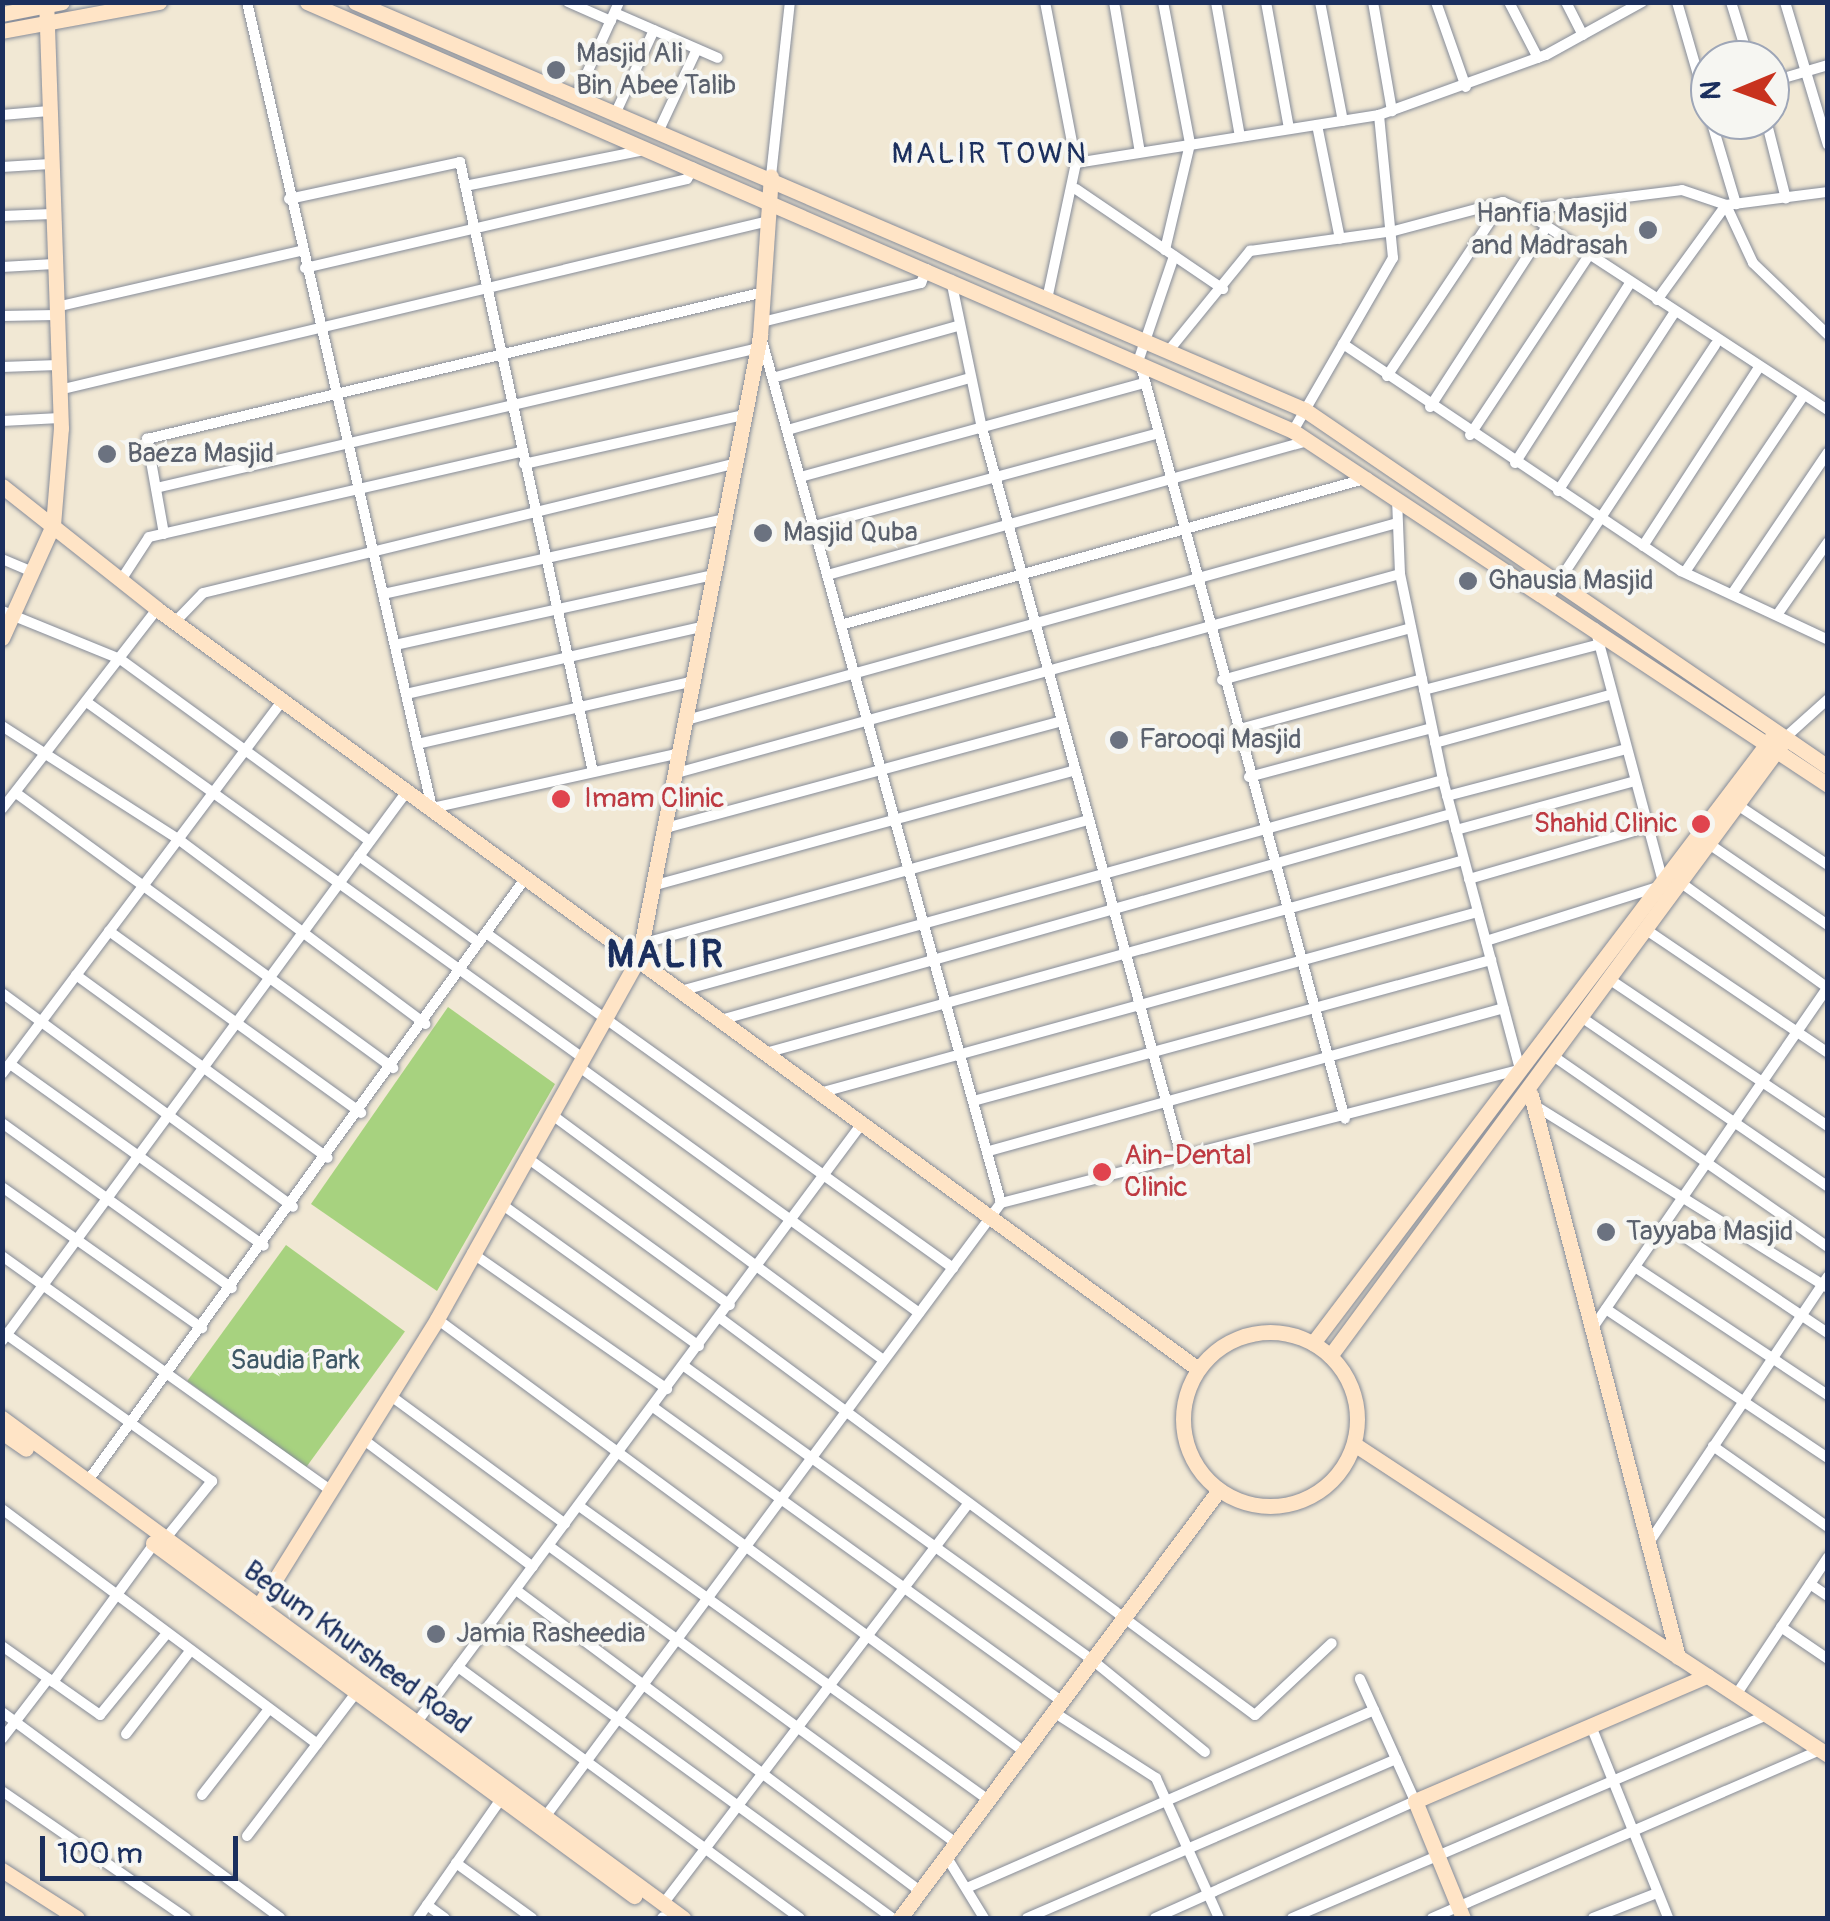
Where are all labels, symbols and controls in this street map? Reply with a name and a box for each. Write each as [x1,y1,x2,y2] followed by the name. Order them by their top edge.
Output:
[576,37,736,103] place label: Masjid Ali Bin Abee Talib
[1690,40,1790,140] north arrow
[545,59,567,81] marker: Masjid Ali Bin Abee Talib
[1694,81,1729,100] text: N
[892,136,1088,172] district label: MALIR TOWN
[1472,197,1628,263] place label: Hanfia Masjid and Madrasah
[1637,219,1659,241] marker: Hanfia Masjid and Madrasah
[127,437,274,471] place label: Baeza Masjid
[96,443,118,465] marker: Baeza Masjid
[783,516,918,550] place label: Masjid Quba
[752,522,774,544] marker: Masjid Quba
[1488,564,1654,598] place label: Ghausia Masjid
[1457,570,1479,592] marker: Ghausia Masjid
[1139,723,1302,757] place label: Farooqi Masjid
[1108,729,1130,751] marker: Farooqi Masjid
[584,782,724,816] place label: Imam Clinic
[548,786,574,812] marker: Imam Clinic
[1534,807,1678,841] place label: Shahid Clinic
[1688,811,1714,837] marker: Shahid Clinic
[607,933,725,979] district label: MALIR
[1124,1139,1252,1205] place label: Ain-Dental Clinic
[1089,1159,1115,1185] marker: Ain-Dental Clinic
[1626,1215,1793,1249] place label: Tayyaba Masjid
[1595,1221,1617,1243] marker: Tayyaba Masjid
[230,1344,360,1378] park label: Saudia Park
[237,1554,477,1742] street label: Begum Khursheed Road
[456,1617,646,1651] place label: Jamia Rasheedia
[425,1623,447,1645] marker: Jamia Rasheedia
[45,1816,242,1878] scale bar
[57,1835,143,1872] text: 100 m

